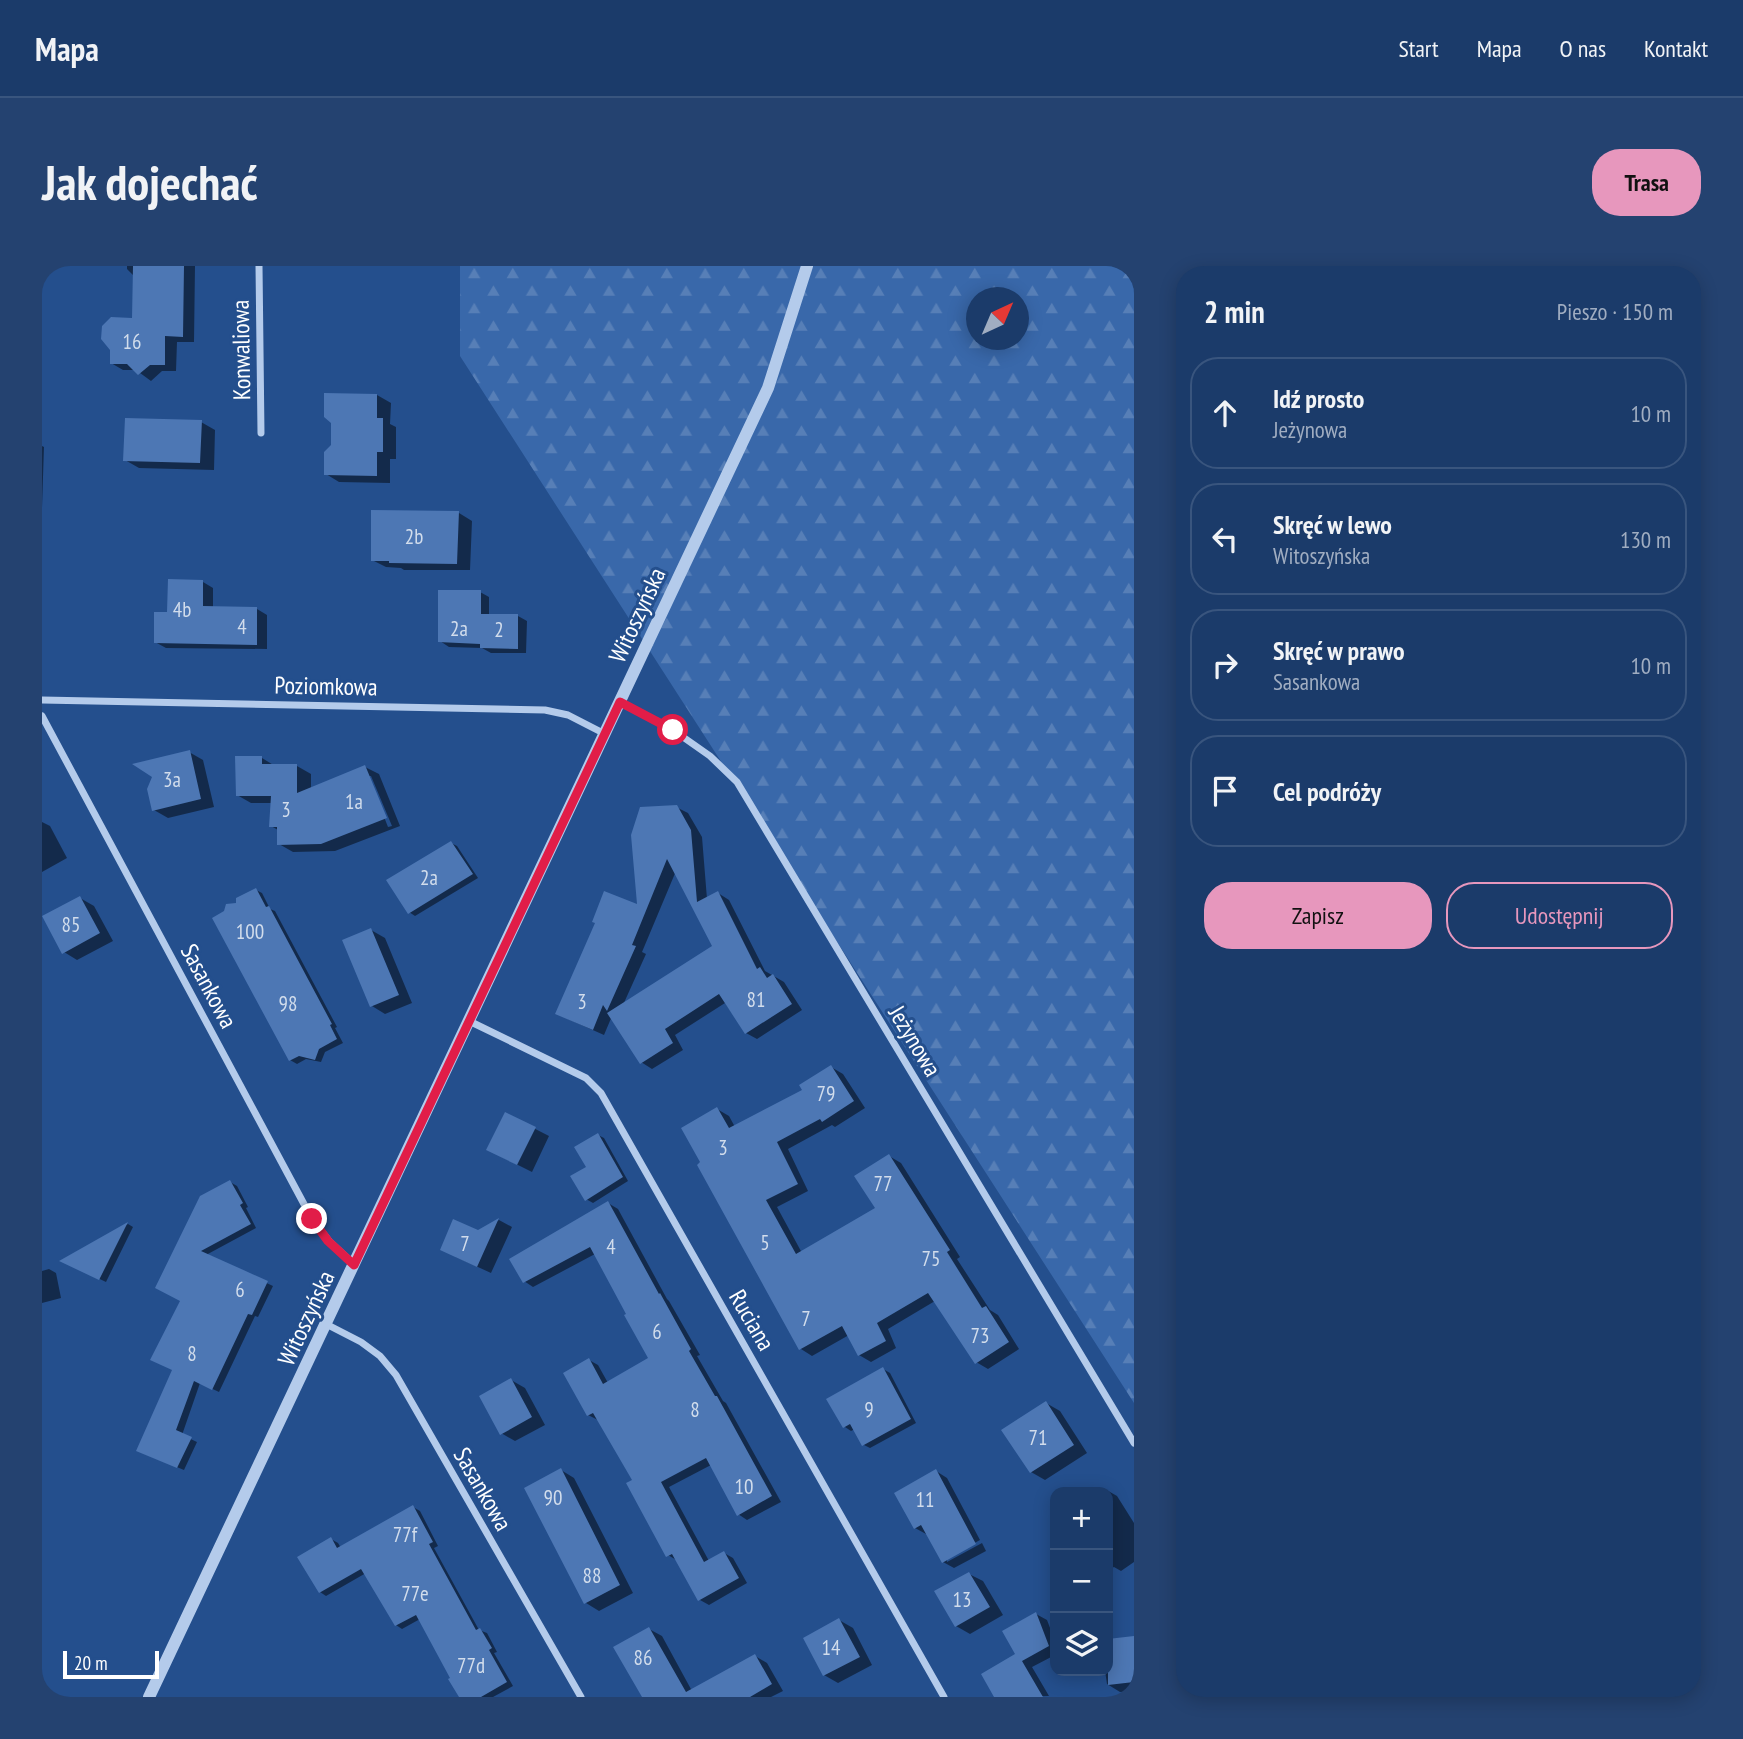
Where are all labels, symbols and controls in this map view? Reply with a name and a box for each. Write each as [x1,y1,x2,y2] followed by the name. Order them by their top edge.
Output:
[35,27,99,70] text: Mapa
[1398,33,1439,64] text: Start
[1477,33,1522,64] text: Mapa
[1560,33,1606,64] text: O nas
[1644,33,1708,64] text: Kontakt
[1592,149,1701,216] button: Trasa
[42,150,258,214] text: Jak dojechać
[966,287,1029,350] north arrow
[1204,292,1265,331] text: 2 min
[1557,297,1673,326] text: Pieszo · 150 m
[225,300,257,400] street label: Konwaliowa
[123,328,141,355] house number: 16
[1273,382,1364,415] text: Idź prosto
[1206,394,1244,432] icon: ahead
[1630,399,1671,428] text: 10 m
[1273,415,1347,444] text: Jeżynowa
[1273,508,1392,541] text: Skręć w lewo
[1206,520,1244,558] icon: left
[405,523,423,550] house number: 2b
[1620,525,1671,554] text: 130 m
[1273,541,1370,570] text: Witoszyńska
[602,563,672,667] street label: Witoszyńska
[173,596,191,623] house number: 4b
[237,613,247,640] house number: 4
[450,615,468,642] house number: 2a
[494,616,504,643] house number: 2
[1273,634,1404,667] text: Skręć w prawo
[1206,646,1244,684] icon: right
[1630,651,1671,680] text: 10 m
[1273,667,1360,696] text: Sasankowa
[274,670,378,702] street label: Poziomkowa
[657,714,688,745] route start
[163,766,181,793] house number: 3a
[1206,772,1244,810] icon: arrive
[1273,775,1381,808] text: Cel podróży
[345,788,363,815] house number: 1a
[281,796,291,823] house number: 3
[420,864,438,891] house number: 2a
[1204,882,1432,949] button: Zapisz
[1446,882,1673,949] button: Udostępnij
[62,911,80,938] house number: 85
[236,918,264,945] house number: 100
[174,939,244,1033] street label: Sasankowa
[747,986,765,1013] house number: 81
[577,988,587,1015] house number: 3
[279,990,297,1017] house number: 98
[881,999,948,1082] street label: Jeżynowa
[817,1080,835,1107] house number: 79
[718,1134,728,1161] house number: 3
[874,1170,892,1197] house number: 77
[296,1203,327,1234] route end
[760,1229,770,1256] house number: 5
[460,1230,470,1257] house number: 7
[606,1233,616,1260] house number: 4
[922,1245,940,1272] house number: 75
[271,1266,341,1370] street label: Witoszyńska
[235,1276,245,1303] house number: 6
[722,1284,782,1356] street label: Ruciana
[801,1305,811,1332] house number: 7
[652,1318,662,1345] house number: 6
[971,1322,989,1349] house number: 73
[187,1340,197,1367] house number: 8
[690,1396,700,1423] house number: 8
[864,1396,874,1423] house number: 9
[1029,1424,1047,1451] house number: 71
[447,1442,519,1536] street label: Sasankowa
[735,1473,753,1500] house number: 10
[544,1484,562,1511] house number: 90
[916,1486,934,1513] house number: 11
[1050,1487,1113,1676] map controls
[1050,1487,1113,1550] button: +
[393,1521,418,1548] house number: 77f
[1050,1550,1113,1613] button: −
[583,1562,601,1589] house number: 88
[401,1580,429,1607] house number: 77e
[953,1586,971,1613] house number: 13
[1050,1613,1113,1676] button: layers
[822,1634,841,1661] house number: 14
[634,1644,652,1671] house number: 86
[63,1648,159,1680] scale bar
[74,1651,108,1675] text: 20 m
[457,1652,485,1679] house number: 77d

